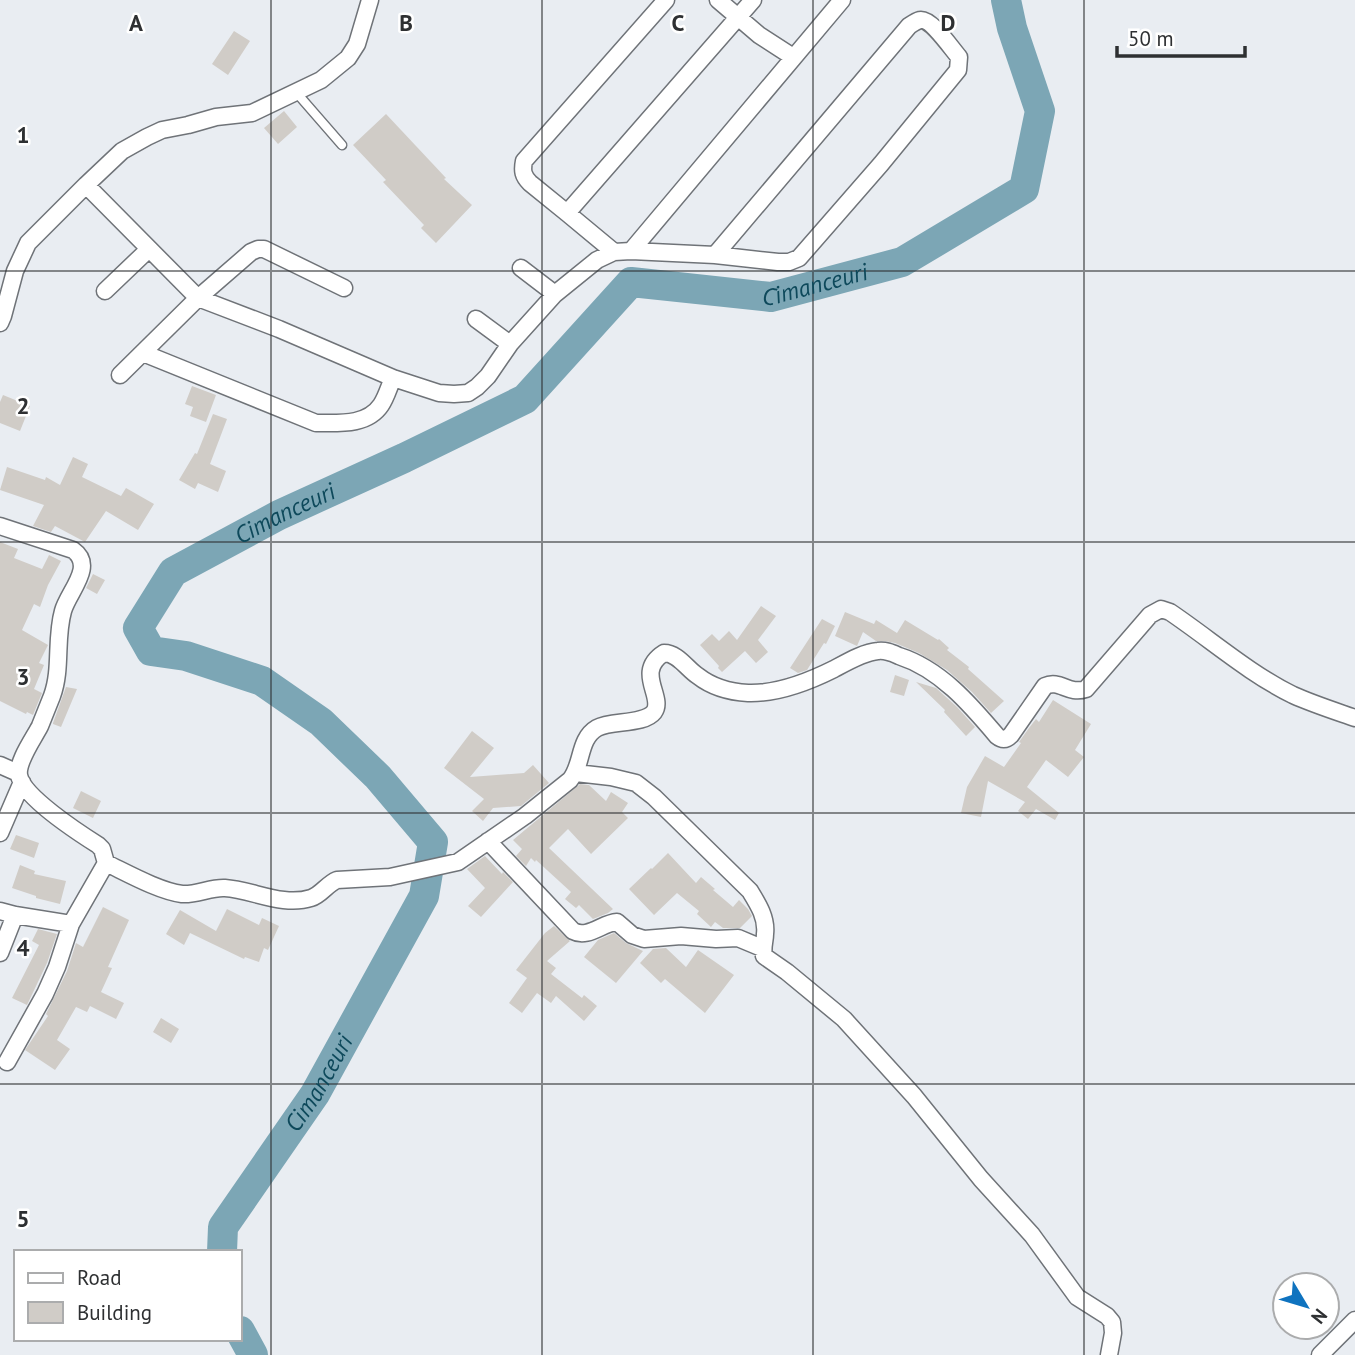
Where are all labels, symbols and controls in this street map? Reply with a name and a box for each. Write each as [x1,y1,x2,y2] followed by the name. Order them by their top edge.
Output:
[129,8,143,37] text: A
[399,8,413,37] text: B
[672,8,685,37] text: C
[941,8,955,37] text: D
[1117,14,1245,58] scale bar
[1128,25,1174,52] text: 50 m
[16,120,30,149] text: 1
[761,256,872,313] water label: Cimanceuri
[16,391,30,420] text: 2
[229,475,341,551] water label: Cimanceuri
[16,662,30,691] text: 3
[16,933,30,962] text: 4
[277,1028,360,1138] water label: Cimanceuri
[16,1204,30,1233] text: 5
[14,1250,242,1341] legend
[77,1264,121,1291] text: Road
[1271,1271,1341,1341] north arrow
[77,1299,152,1326] text: Building
[1306,1304,1333,1329] text: N

